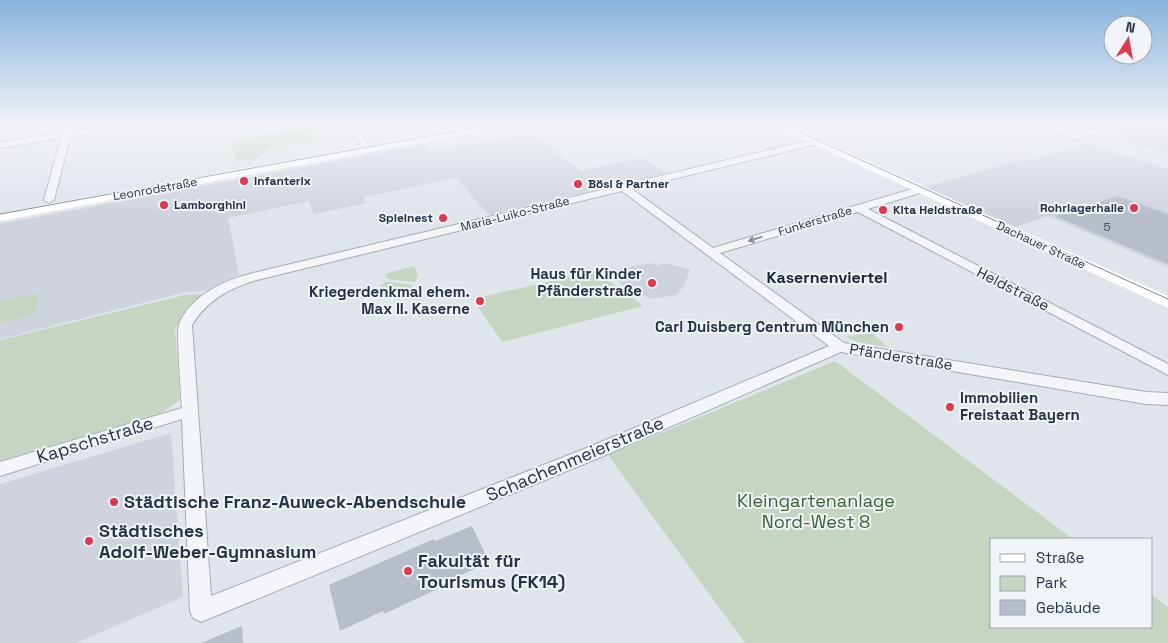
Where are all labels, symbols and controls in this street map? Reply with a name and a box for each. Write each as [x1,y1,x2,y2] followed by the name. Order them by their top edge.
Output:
[1103,15,1153,65] north arrow
[1124,18,1137,37] text: N
[254,173,311,189] place label: Infanterix
[112,174,198,204] street label: Leonrodstraße
[238,175,250,187] marker: Infanterix
[588,176,670,192] place label: Bösl & Partner
[572,178,584,190] marker: Bösl & Partner
[459,193,571,235] street label: Maria-Luiko-Straße
[174,197,246,213] place label: Lamborghini
[158,199,170,211] marker: Lamborghini
[1040,200,1124,216] place label: Rohrlagerhalle
[776,202,854,240] street label: Funkerstraße
[893,202,983,218] place label: Kita Heldstraße
[1128,202,1140,214] marker: Rohrlagerhalle
[877,204,889,216] marker: Kita Heldstraße
[379,210,433,226] place label: Spielnest
[437,212,449,224] marker: Spielnest
[994,217,1088,273] street label: Dachauer Straße
[1103,219,1111,235] house number: 5
[748,235,763,243] one-way arrow
[974,262,1053,315] street label: Heldstraße
[530,264,642,300] place label: Haus für Kinder Pfänderstraße
[767,267,887,288] district label: Kasernenviertel
[646,277,658,289] marker: Haus für Kinder Pfänderstraße
[309,282,470,318] place label: Kriegerdenkmal ehem. Max II. Kaserne
[474,295,486,307] marker: Kriegerdenkmal ehem. Max II. Kaserne
[655,317,889,336] place label: Carl Duisberg Centrum München
[893,321,905,333] marker: Carl Duisberg Centrum München
[848,339,954,374] street label: Pfänderstraße
[960,388,1080,424] place label: Immobilien Freistaat Bayern
[944,401,956,413] marker: Immobilien Freistaat Bayern
[34,411,156,468] street label: Kapschstraße
[483,411,667,506] street label: Schachenmeierstraße
[737,489,895,533] park label: Kleingartenanlage Nord-West 8
[124,490,466,513] place label: Städtische Franz-Auweck-Abendschule
[108,496,120,508] marker: Städtische Franz-Auweck-Abendschule
[99,519,316,563] place label: Städtisches Adolf-Weber-Gymnasium
[83,535,95,547] marker: Städtisches Adolf-Weber-Gymnasium
[990,538,1153,628] legend
[1036,548,1085,567] text: Straße
[418,549,565,593] place label: Fakultät für Tourismus (FK14)
[402,565,414,577] marker: Fakultät für Tourismus (FK14)
[1036,573,1067,592] text: Park
[1036,598,1101,617] text: Gebäude

